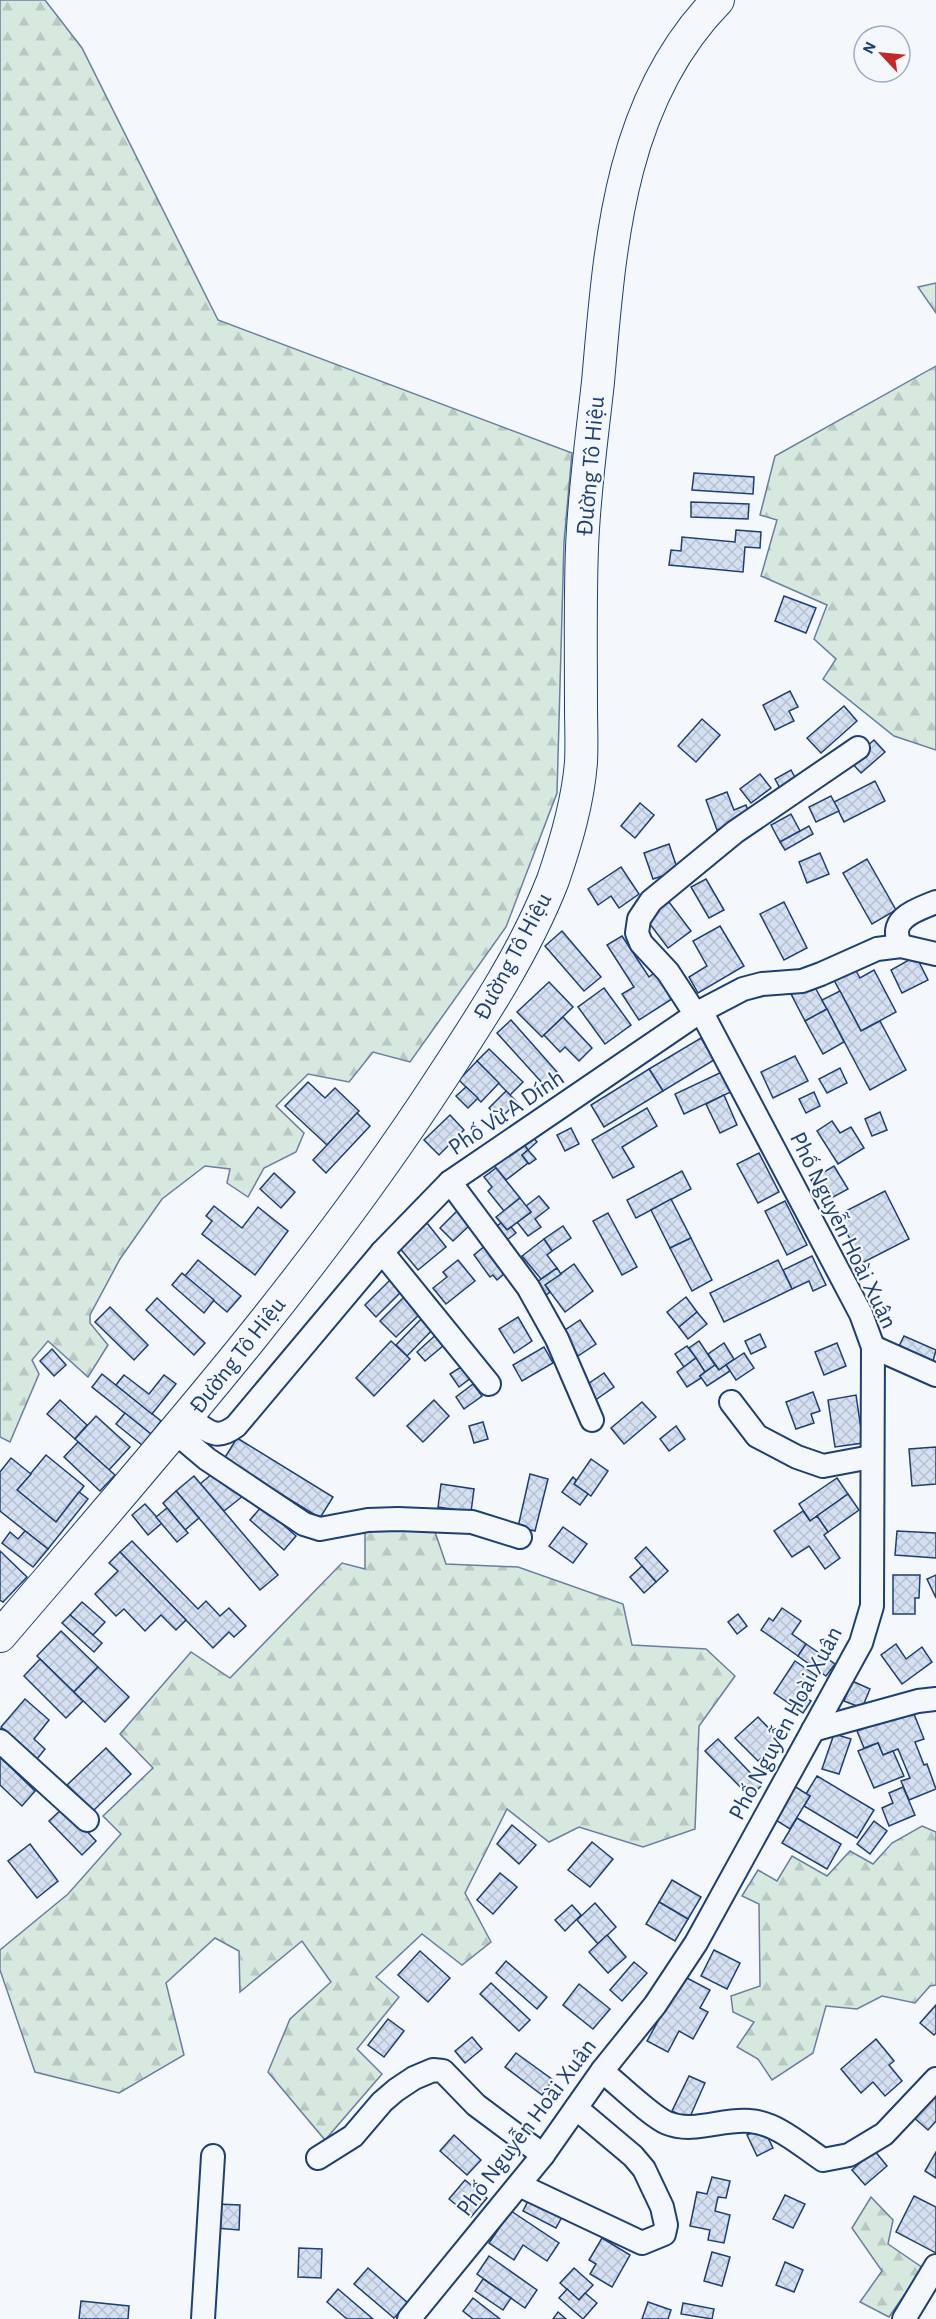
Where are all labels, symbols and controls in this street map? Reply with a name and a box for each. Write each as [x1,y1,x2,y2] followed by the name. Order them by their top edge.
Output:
[852,24,912,84] north arrow
[860,39,879,56] text: N
[573,395,609,537] street label: Đường Tô Hiệu
[469,889,556,1024] street label: Đường Tô Hiệu
[444,1065,569,1160] street label: Phố Vừ A Dính
[785,1128,902,1332] street label: Phố Nguyễn Hoài Xuân
[185,1293,290,1418] street label: Đường Tô Hiệu
[724,1622,847,1824] street label: Phố Nguyễn Hoài Xuân
[452,2034,601,2221] street label: Phố Nguyễn Hoài Xuân

